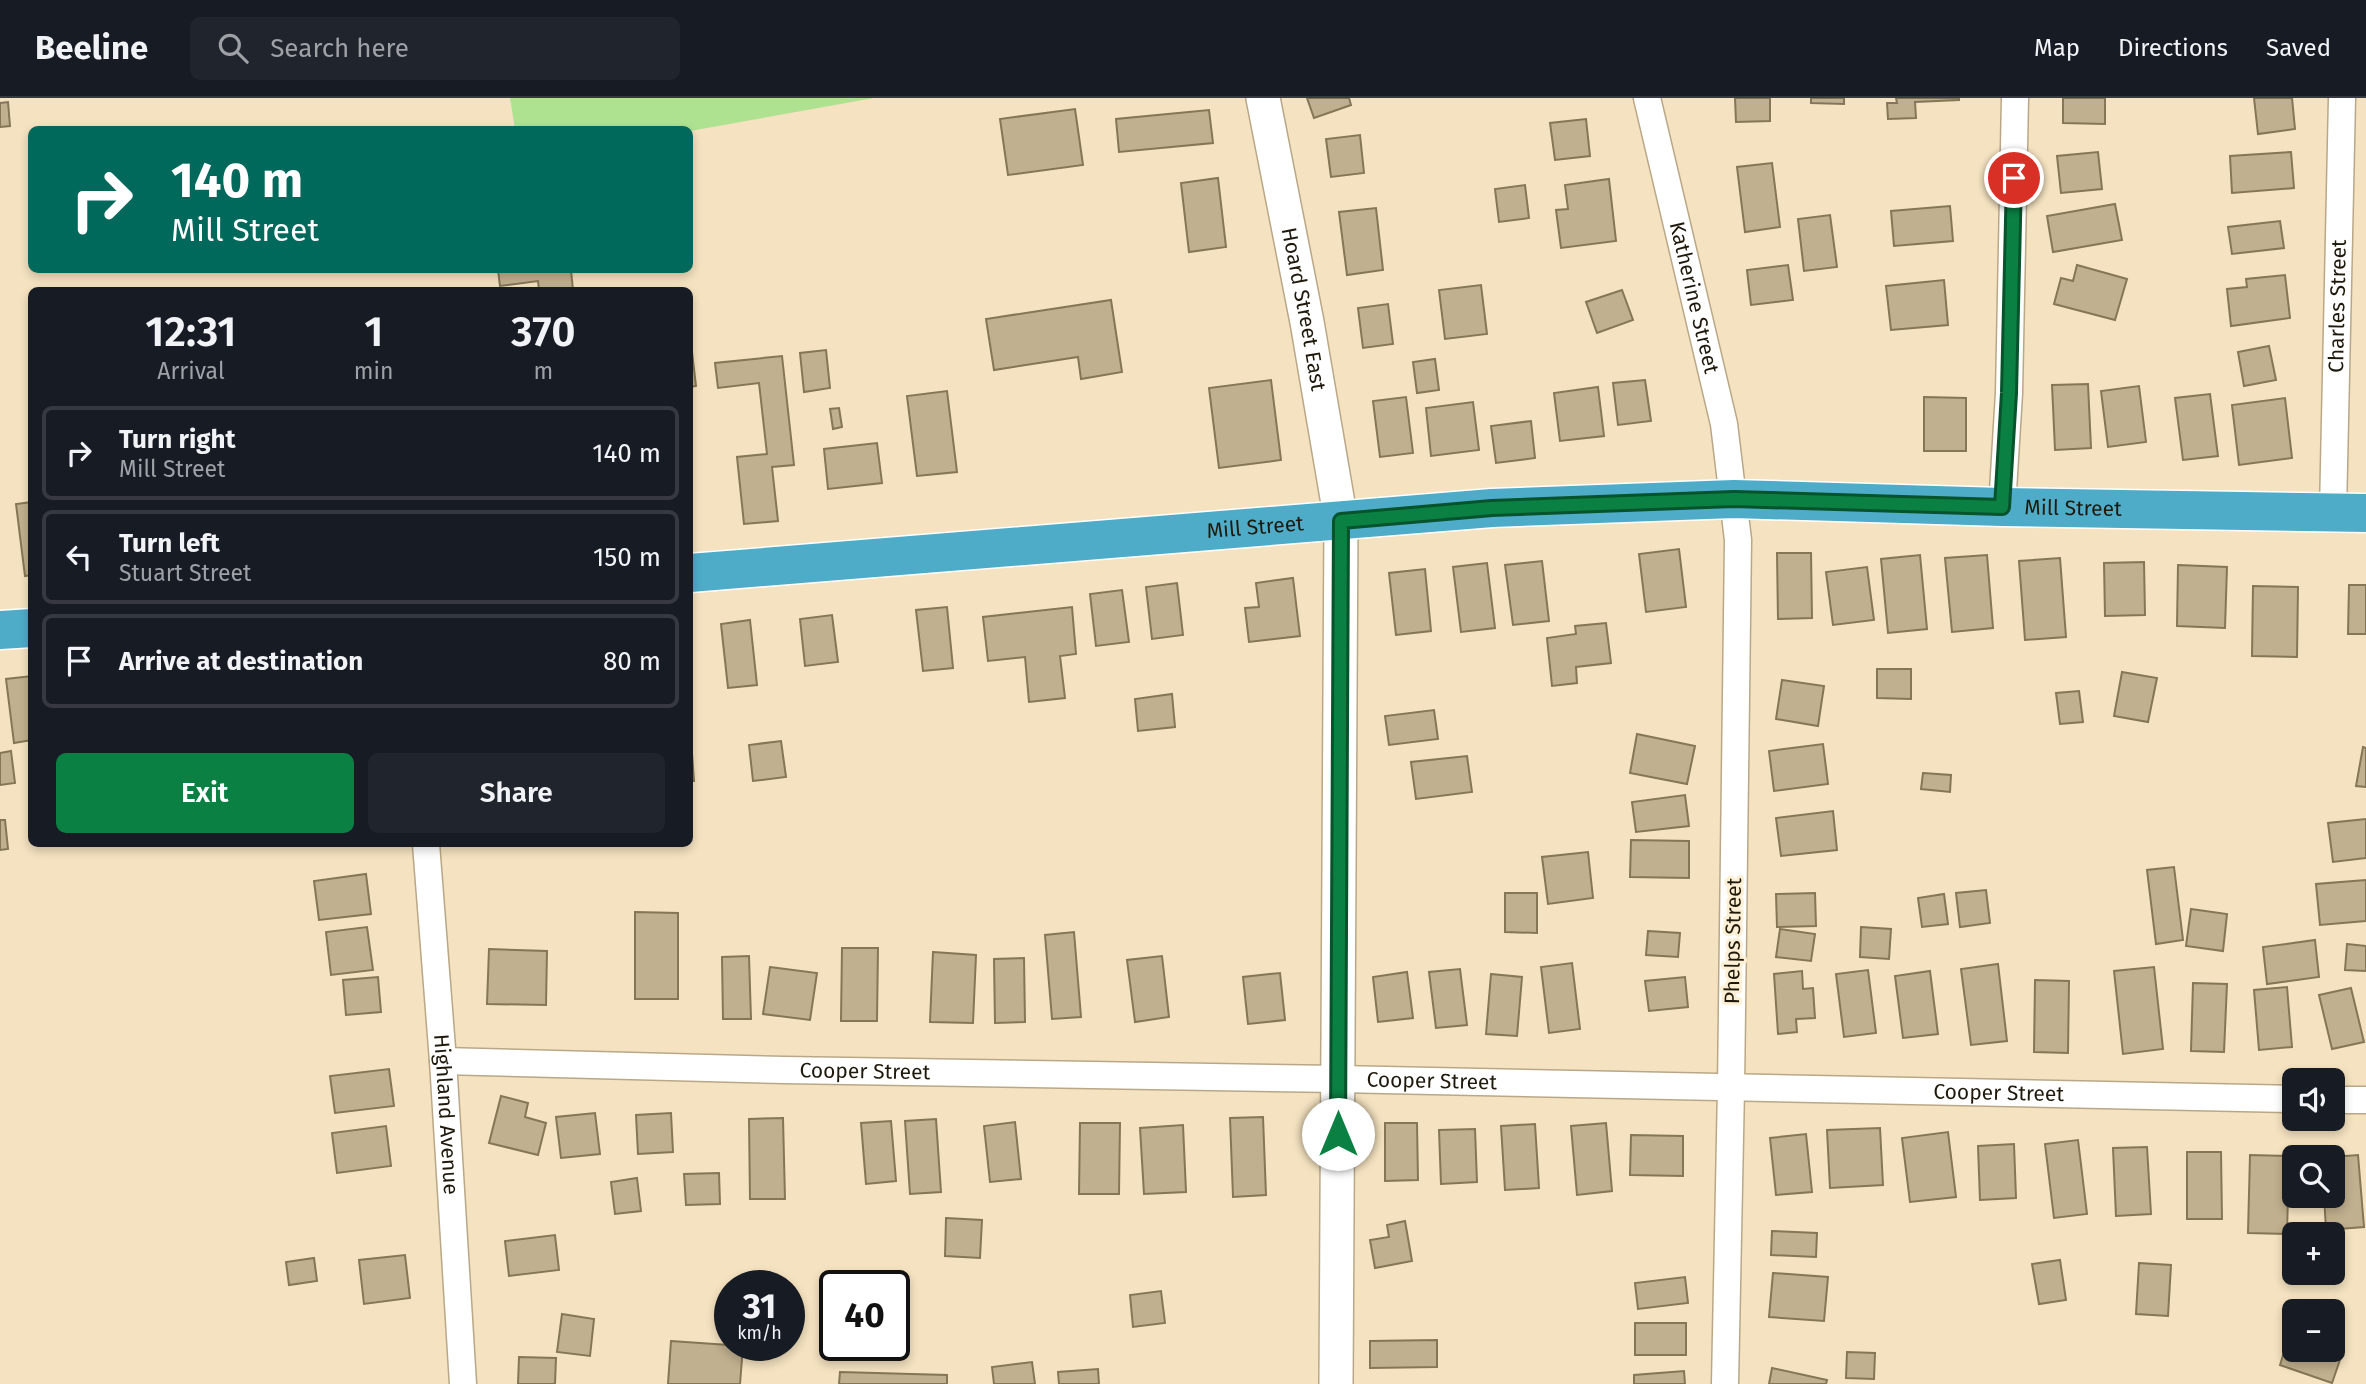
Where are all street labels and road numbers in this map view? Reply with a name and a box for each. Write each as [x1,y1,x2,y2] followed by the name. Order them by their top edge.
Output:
[1664,219,1725,377] street label: Katherine Street
[1276,225,1332,393] street label: Hoard Street East
[2323,239,2352,373] street label: Charles Street
[2024,494,2122,522] street label: Mill Street
[1206,510,1305,544] street label: Mill Street
[1719,877,1747,1004] street label: Phelps Street
[428,1033,464,1195] street label: Highland Avenue
[799,1057,931,1085] street label: Cooper Street
[1366,1067,1498,1095] street label: Cooper Street
[1933,1078,2065,1107] street label: Cooper Street

